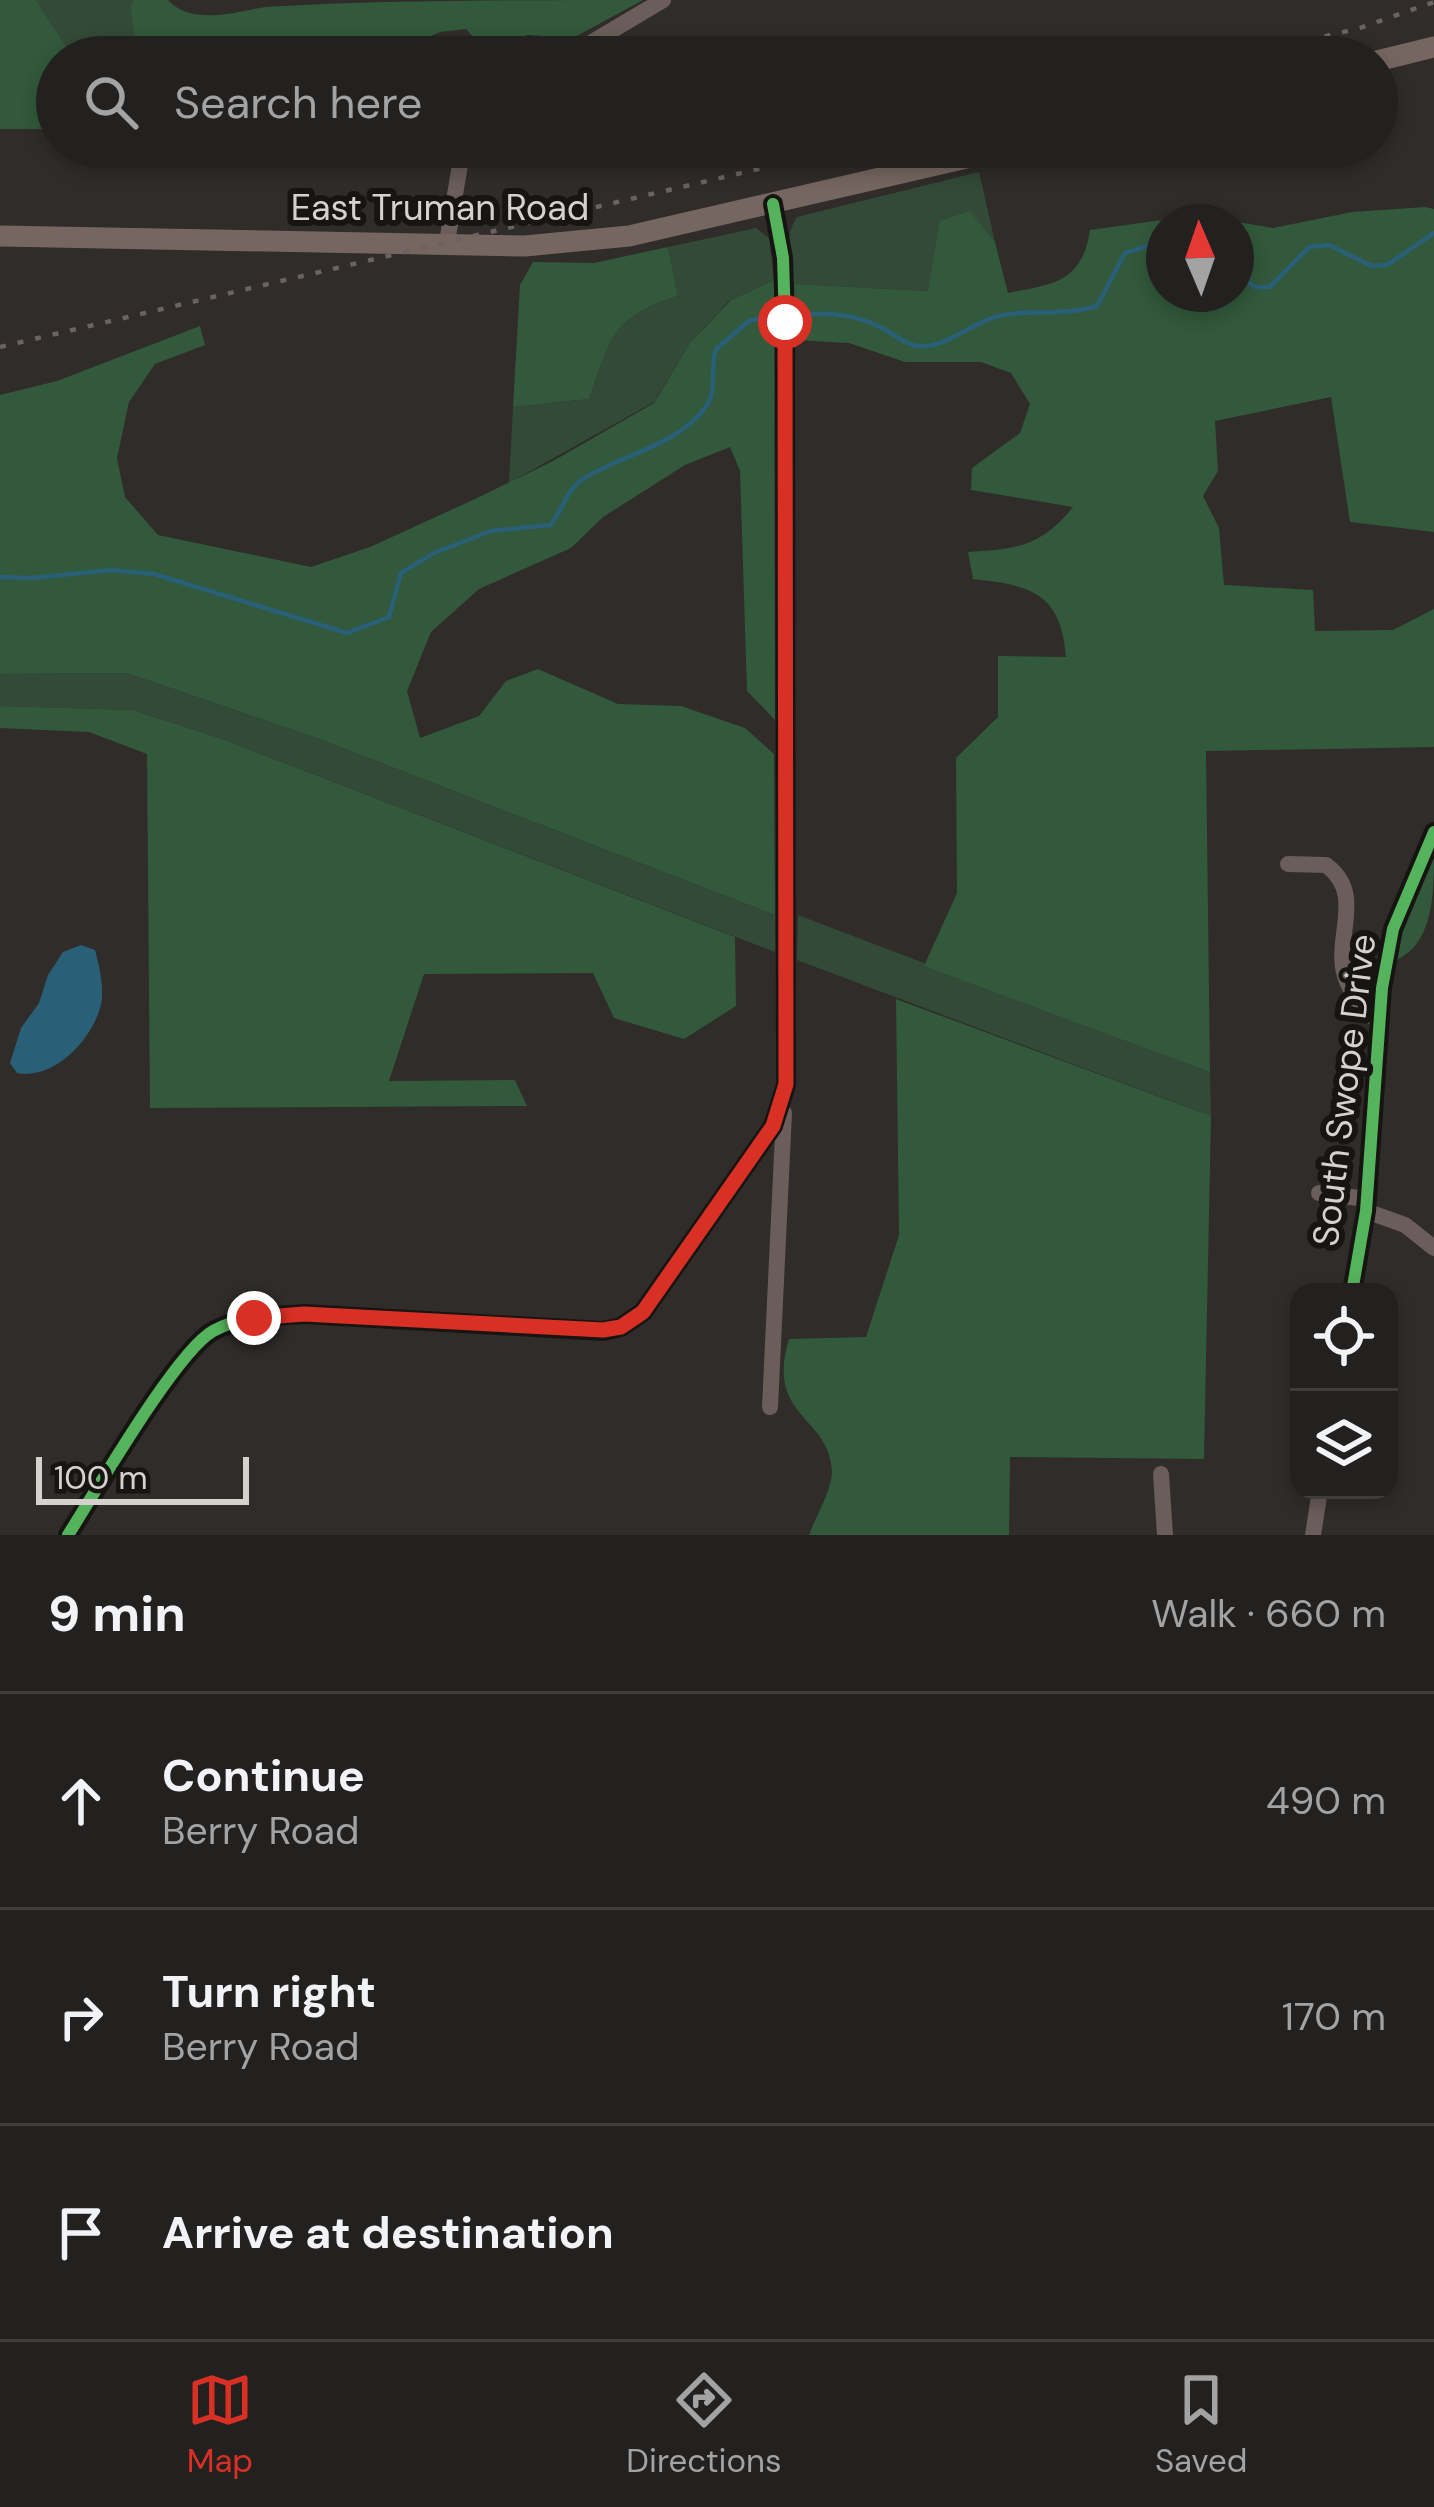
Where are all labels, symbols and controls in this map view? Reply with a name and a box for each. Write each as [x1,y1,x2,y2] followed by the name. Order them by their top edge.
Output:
[36,36,1398,168] search box
[78,69,144,135] icon: search
[174,73,422,132] text: Search here
[291,184,589,231] street label: East Truman Road
[1146,204,1254,312] north arrow
[758,295,812,349] route start
[1302,931,1386,1249] street label: South Swope Drive
[1290,1283,1398,1499] map controls
[1290,1283,1398,1391] button: locate
[227,1291,281,1345] route end
[1290,1391,1398,1499] button: layers
[36,1451,249,1504] scale bar
[54,1456,148,1499] text: 100 m
[48,1580,186,1647] text: 9 min
[1151,1588,1386,1639] text: Walk · 660 m
[162,1746,365,1805] text: Continue
[48,1768,114,1834] icon: ahead
[1266,1775,1386,1826] text: 490 m
[162,1805,359,1856] text: Berry Road
[162,1962,376,2021] text: Turn right
[48,1984,114,2050] icon: right
[1282,1991,1386,2042] text: 170 m
[162,2021,359,2072] text: Berry Road
[48,2200,114,2266] icon: arrive
[162,2203,614,2262] text: Arrive at destination
[187,2367,253,2482] tab: Map
[626,2367,782,2482] tab: Directions
[1155,2367,1247,2482] tab: Saved

